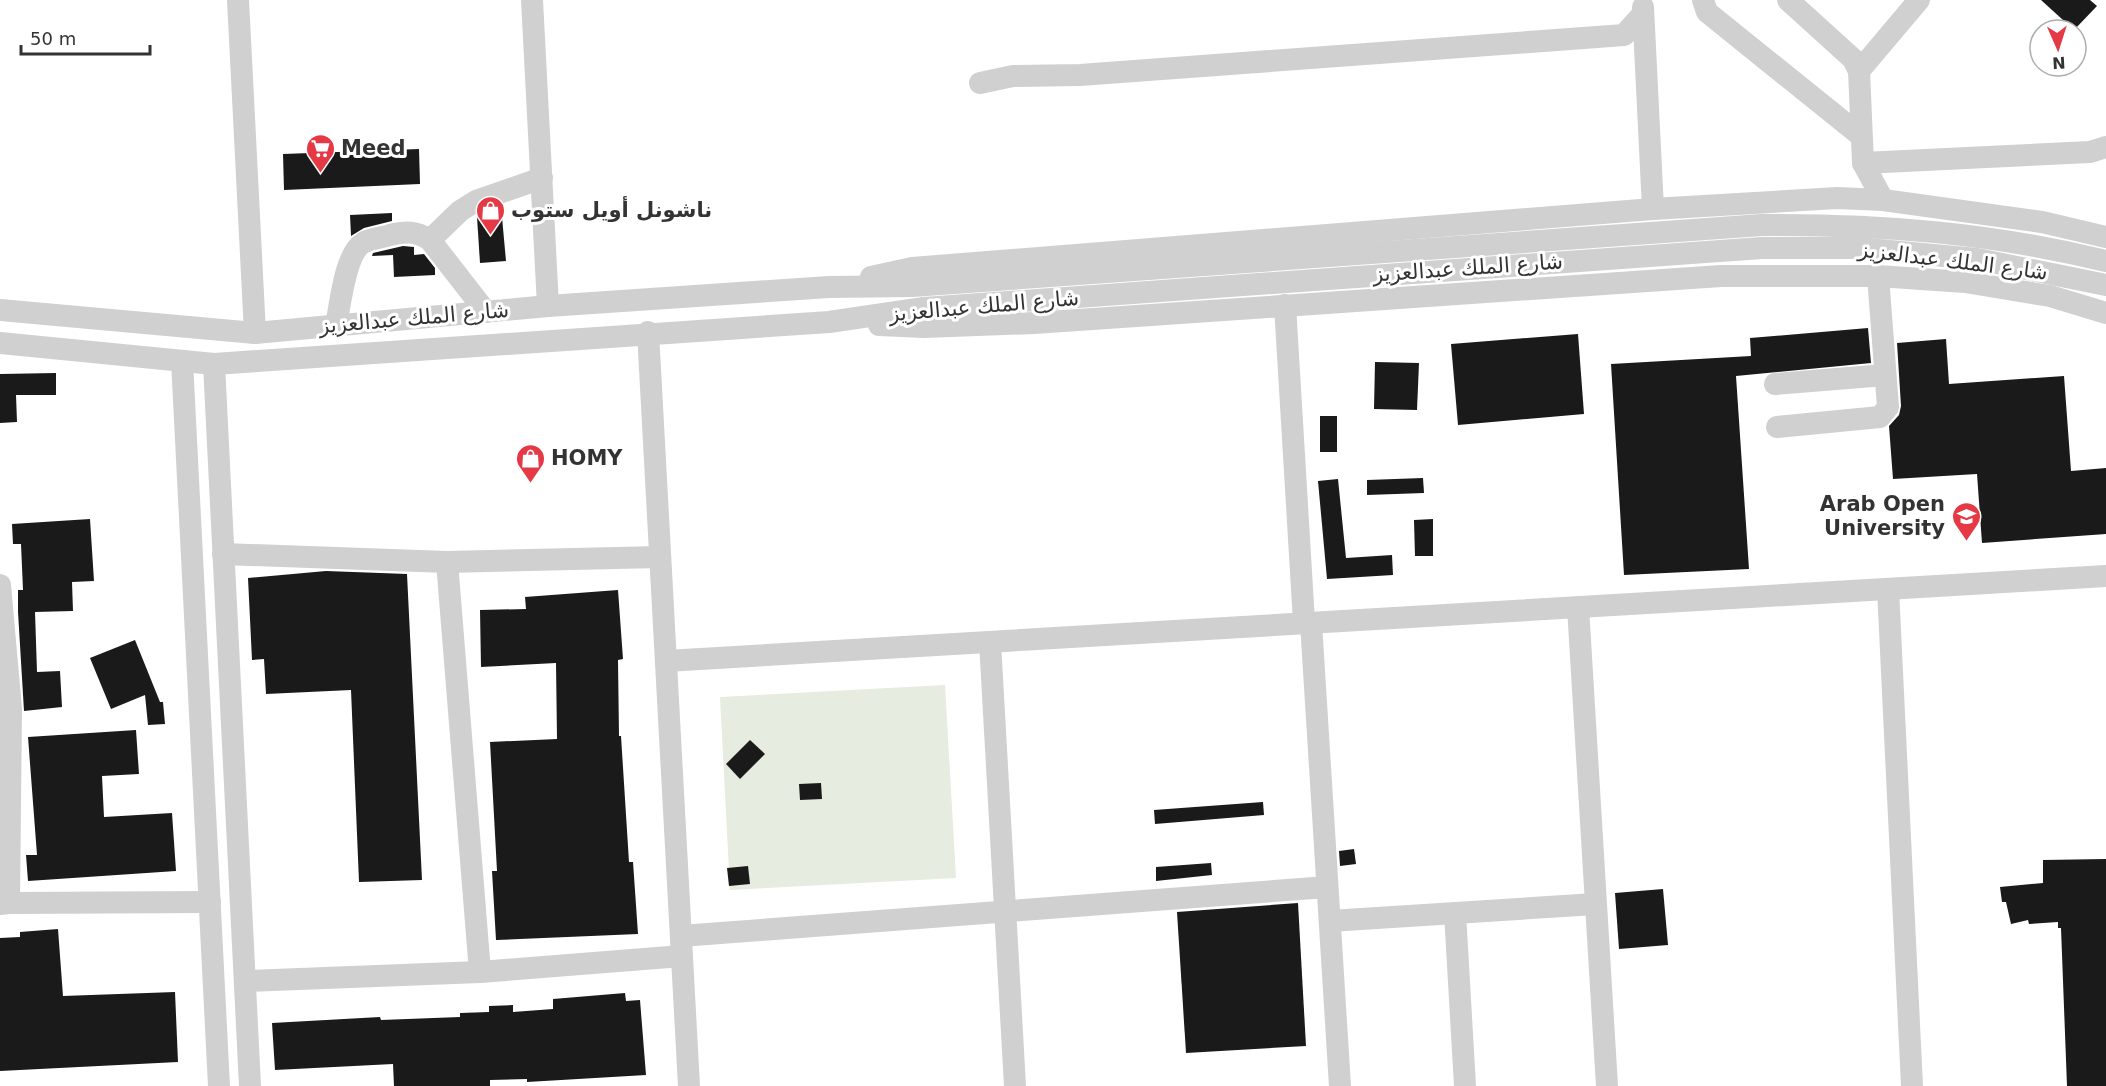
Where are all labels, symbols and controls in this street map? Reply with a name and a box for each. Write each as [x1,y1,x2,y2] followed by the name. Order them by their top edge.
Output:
[21,18,150,56] scale bar
[2028,18,2088,78] north arrow
[30,28,76,49] text: 50 m
[2052,53,2066,72] text: N
[304,132,336,174] supermarket icon: Meed
[341,136,405,160] place label: Meed
[474,194,506,236] shop icon: ناشونل أويل ستوب
[511,195,712,222] place label: ناشونل أويل ستوب
[1856,237,2049,285] street label: شارع الملك عبدالعزيز
[1371,249,1564,287] street label: شارع الملك عبدالعزيز
[887,286,1080,326] street label: شارع الملك عبدالعزيز
[317,298,510,338] street label: شارع الملك عبدالعزيز
[514,442,546,484] shop icon: HOMY
[551,446,623,470] place label: HOMY
[1820,492,1945,540] place label: Arab Open University
[1950,500,1982,542] school or university icon: Arab Open University

